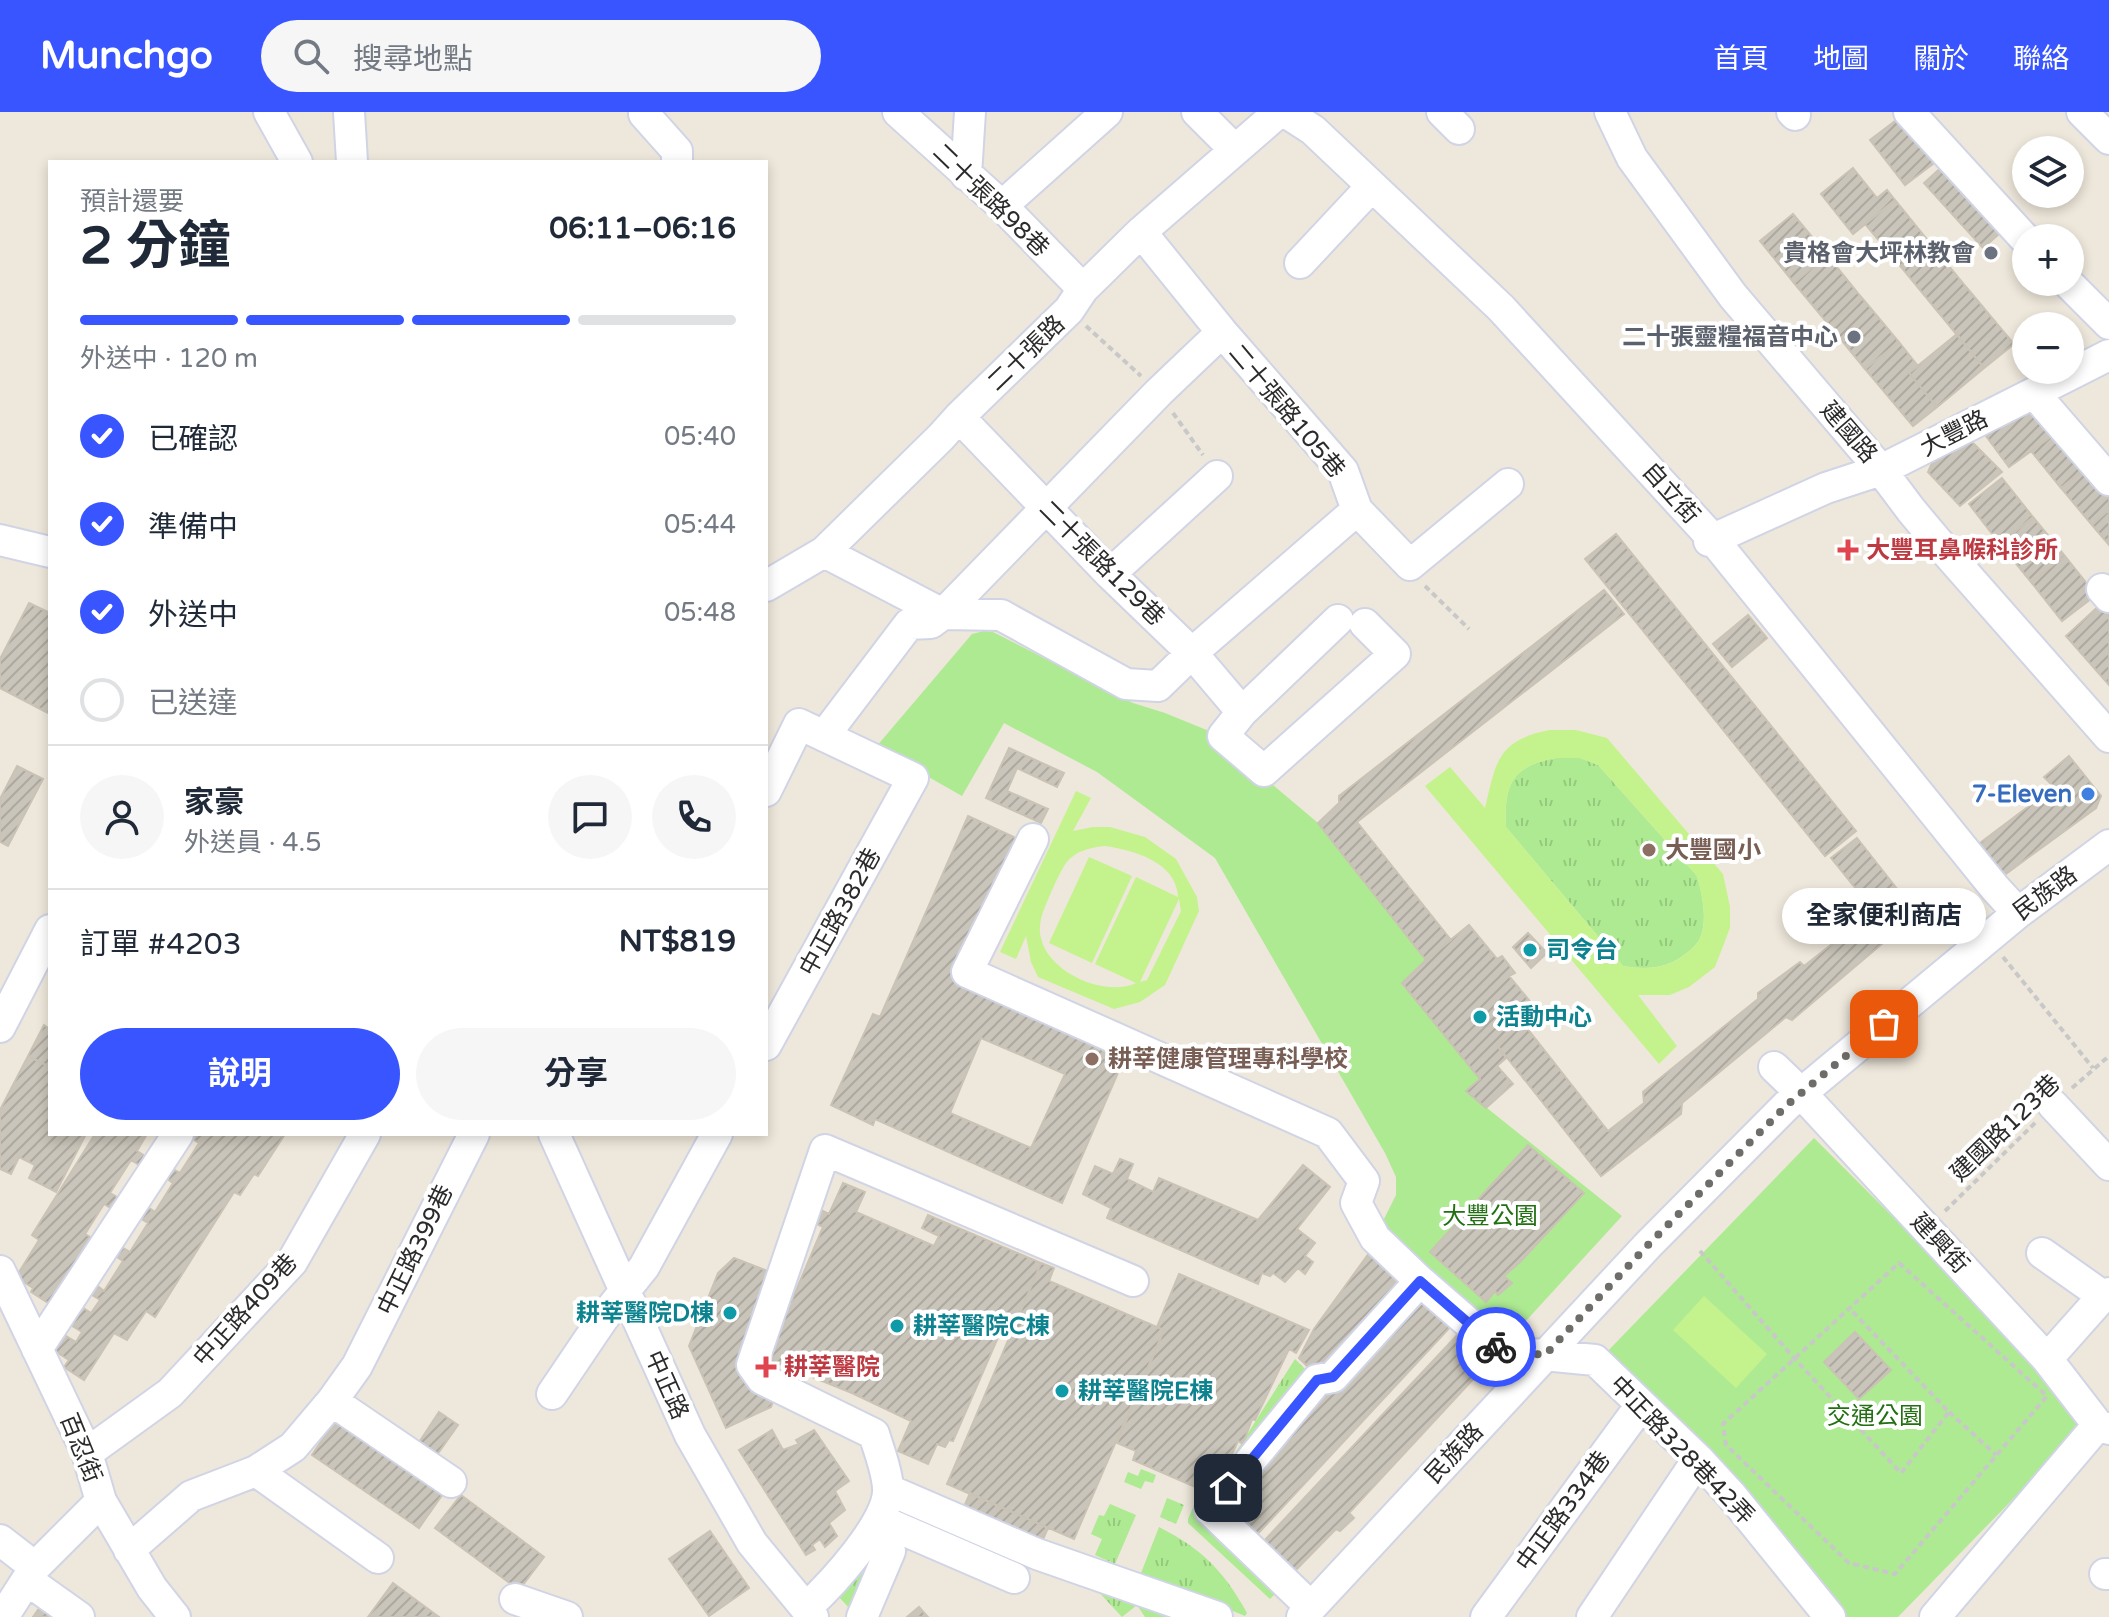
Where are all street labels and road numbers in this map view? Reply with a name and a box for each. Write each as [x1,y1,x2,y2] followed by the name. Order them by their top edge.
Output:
[927,138,1055,263] street label: 二十張路98巷
[982,310,1071,397] street label: 二十張路
[1222,339,1351,484] street label: 二十張路105巷
[1814,396,1883,469] street label: 建國路
[1916,404,1993,463] street label: 大豐路
[1636,457,1705,530] street label: 自立街
[1033,495,1170,632] street label: 二十張路129巷
[794,843,887,981] street label: 中正路382巷
[2008,860,2083,927] street label: 民族路
[1944,1069,2066,1188] street label: 建國路123巷
[371,1180,459,1320] street label: 中正路399巷
[1904,1207,1975,1280] street label: 建興街
[187,1248,303,1373] street label: 中正路409巷
[639,1346,694,1424] street label: 中正路
[1603,1370,1760,1531] street label: 中正路328巷42弄
[54,1409,107,1487] street label: 百忍街
[1419,1417,1490,1490] street label: 民族路
[1510,1446,1617,1577] street label: 中正路334巷

